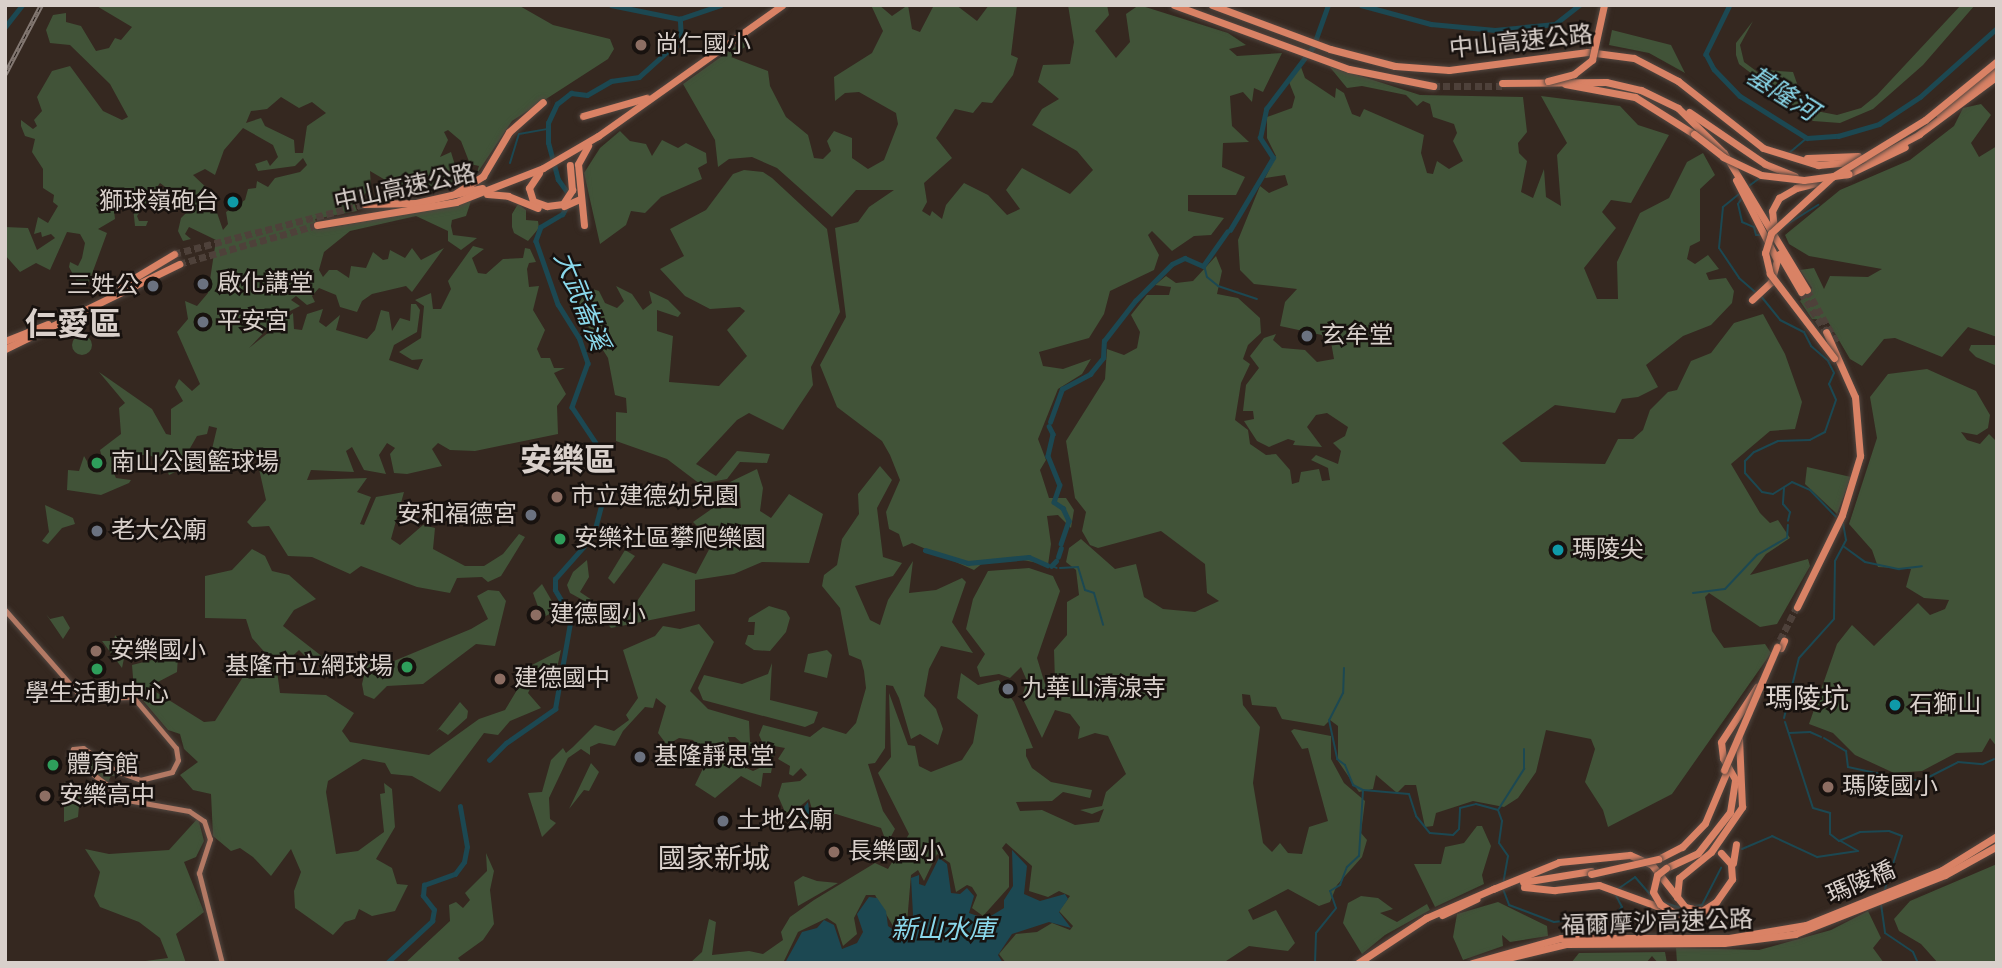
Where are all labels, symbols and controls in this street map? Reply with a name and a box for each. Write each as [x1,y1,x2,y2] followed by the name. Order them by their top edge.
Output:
[1448,20,1594,64] street label: 中山高速公路
[655,31,751,59] place label: 尚仁國小
[633,37,649,53] marker: 尚仁國小
[1741,60,1823,128] water label: 基隆河
[332,159,478,217] street label: 中山高速公路
[99,188,219,216] place label: 獅球嶺砲台
[225,194,241,210] marker: 獅球嶺砲台
[547,247,615,355] water label: 大武崙溪
[217,270,313,298] place label: 啟化講堂
[67,272,139,300] place label: 三姓公
[195,276,211,292] marker: 啟化講堂
[145,278,161,294] marker: 三姓公
[25,305,121,343] district label: 仁愛區
[217,308,289,336] place label: 平安宮
[195,314,211,330] marker: 平安宮
[1321,322,1393,350] place label: 玄牟堂
[1299,328,1315,344] marker: 玄牟堂
[520,441,616,479] district label: 安樂區
[111,449,279,477] place label: 南山公園籃球場
[89,455,105,471] marker: 南山公園籃球場
[571,483,739,511] place label: 市立建德幼兒園
[549,489,565,505] marker: 市立建德幼兒園
[397,501,517,529] place label: 安和福德宮
[523,507,539,523] marker: 安和福德宮
[111,517,207,545] place label: 老大公廟
[89,523,105,539] marker: 老大公廟
[574,525,766,553] place label: 安樂社區攀爬樂園
[552,531,568,547] marker: 安樂社區攀爬樂園
[1572,536,1644,564] place label: 瑪陵尖
[1550,542,1566,558] marker: 瑪陵尖
[550,601,646,629] place label: 建德國小
[528,607,544,623] marker: 建德國小
[110,637,206,665] place label: 安樂國小
[88,643,104,659] marker: 安樂國小
[225,653,393,681] place label: 基隆市立網球場
[399,659,415,675] marker: 基隆市立網球場
[89,661,105,677] marker: 學生活動中心
[514,665,610,693] place label: 建德國中
[492,671,508,687] marker: 建德國中
[1022,675,1166,703] place label: 九華山清湶寺
[25,680,169,708] place label: 學生活動中心
[1000,681,1016,697] marker: 九華山清湶寺
[1765,682,1849,716] district label: 瑪陵坑
[1909,691,1981,719] place label: 石獅山
[1887,697,1903,713] marker: 石獅山
[654,743,774,771] place label: 基隆靜思堂
[632,749,648,765] marker: 基隆靜思堂
[67,751,139,779] place label: 體育館
[45,757,61,773] marker: 體育館
[1842,773,1938,801] place label: 瑪陵國小
[1820,779,1836,795] marker: 瑪陵國小
[59,782,155,810] place label: 安樂高中
[37,788,53,804] marker: 安樂高中
[737,807,833,835] place label: 土地公廟
[715,813,731,829] marker: 土地公廟
[848,838,944,866] place label: 長樂國小
[658,842,770,876] district label: 國家新城
[826,844,842,860] marker: 長樂國小
[1822,856,1900,910] street label: 瑪陵橋
[1561,905,1753,941] street label: 福爾摩沙高速公路
[891,914,995,946] water label: 新山水庫

